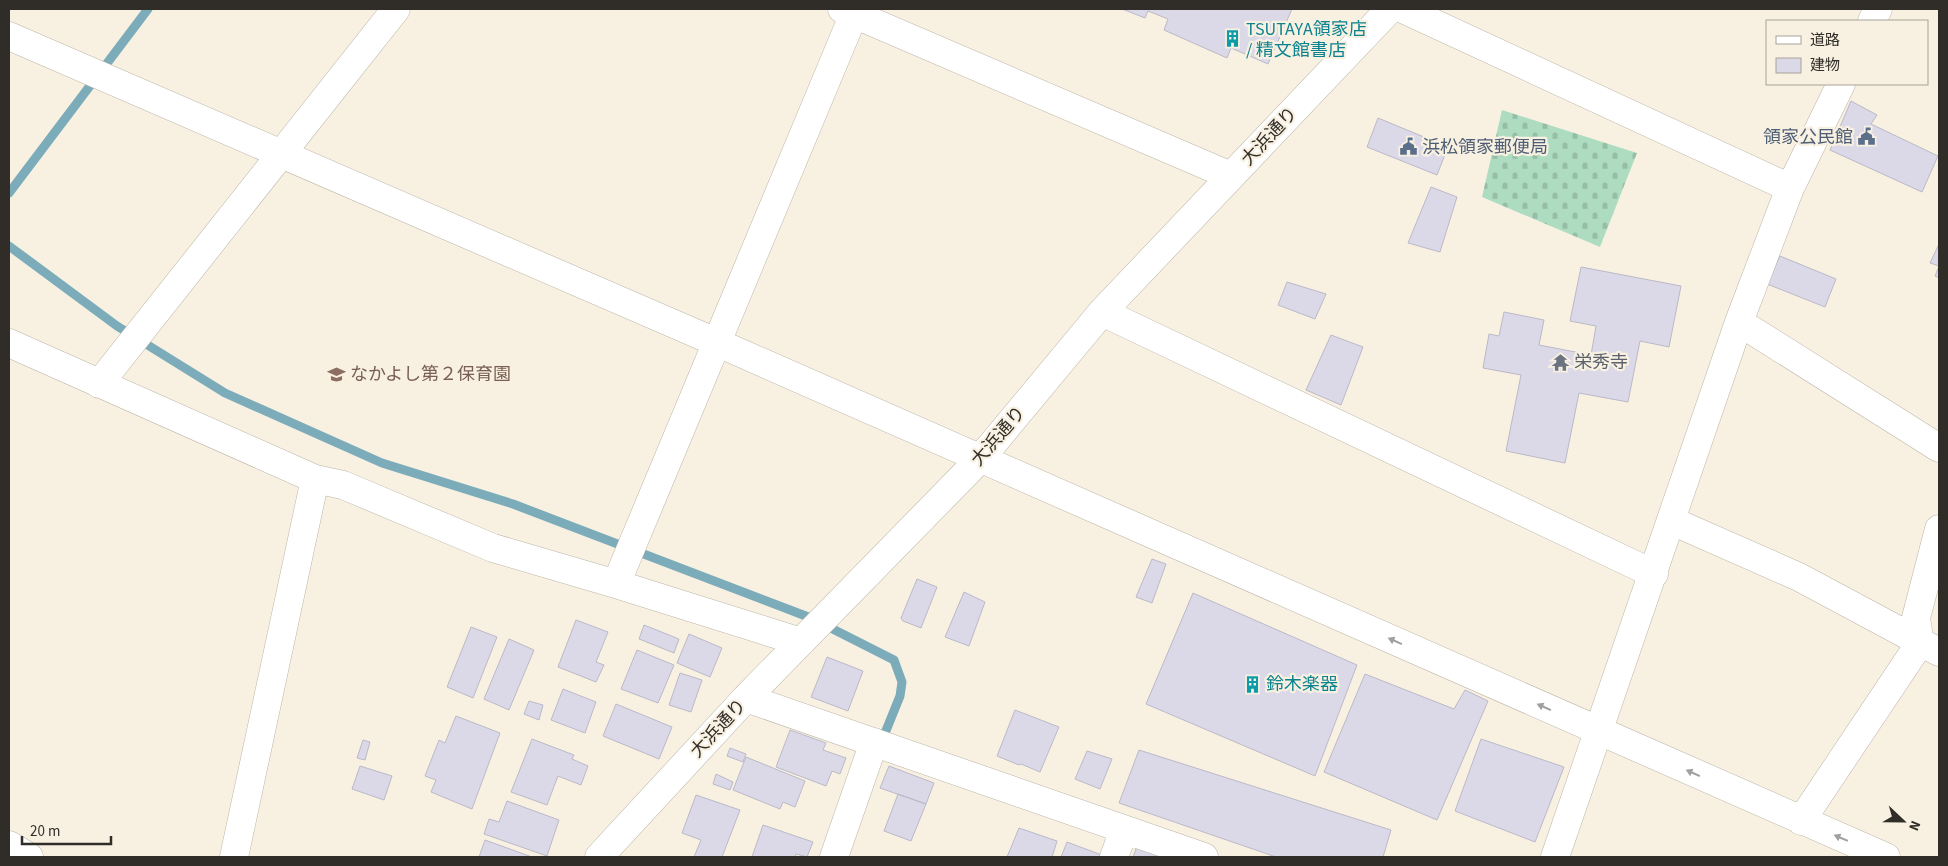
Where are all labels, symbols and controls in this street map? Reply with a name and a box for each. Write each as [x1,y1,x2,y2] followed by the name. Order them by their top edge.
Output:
[1246,17,1367,63] place label: TSUTAYA領家店 / 精文館書店
[1766,20,1928,85] legend
[1222,29,1242,49] building icon: TSUTAYA領家店 / 精文館書店
[1810,30,1840,51] text: 道路
[1810,55,1840,76] text: 建物
[1236,101,1303,171] street label: 大浜通り
[1763,125,1853,150] place label: 領家公民館
[1857,127,1877,147] public building icon: 領家公民館
[1422,135,1548,160] place label: 浜松領家郵便局
[1398,137,1418,157] public building icon: 浜松領家郵便局
[1574,350,1628,375] place label: 栄秀寺
[1550,352,1570,372] temple icon: 栄秀寺
[350,362,511,387] place label: なかよし第２保育園
[326,364,346,384] school or university icon: なかよし第２保育園
[965,401,1031,472] street label: 大浜通り
[1388,637,1402,645] one-way arrow
[1266,672,1338,697] place label: 鈴木楽器
[1242,674,1262,694] building icon: 鈴木楽器
[685,693,752,763] street label: 大浜通り
[1537,702,1551,710] one-way arrow
[1686,768,1700,776] one-way arrow
[1878,796,1928,846] north arrow
[22,814,111,846] scale bar
[1903,817,1925,834] text: N
[30,821,60,842] text: 20 m
[1834,834,1848,842] one-way arrow

